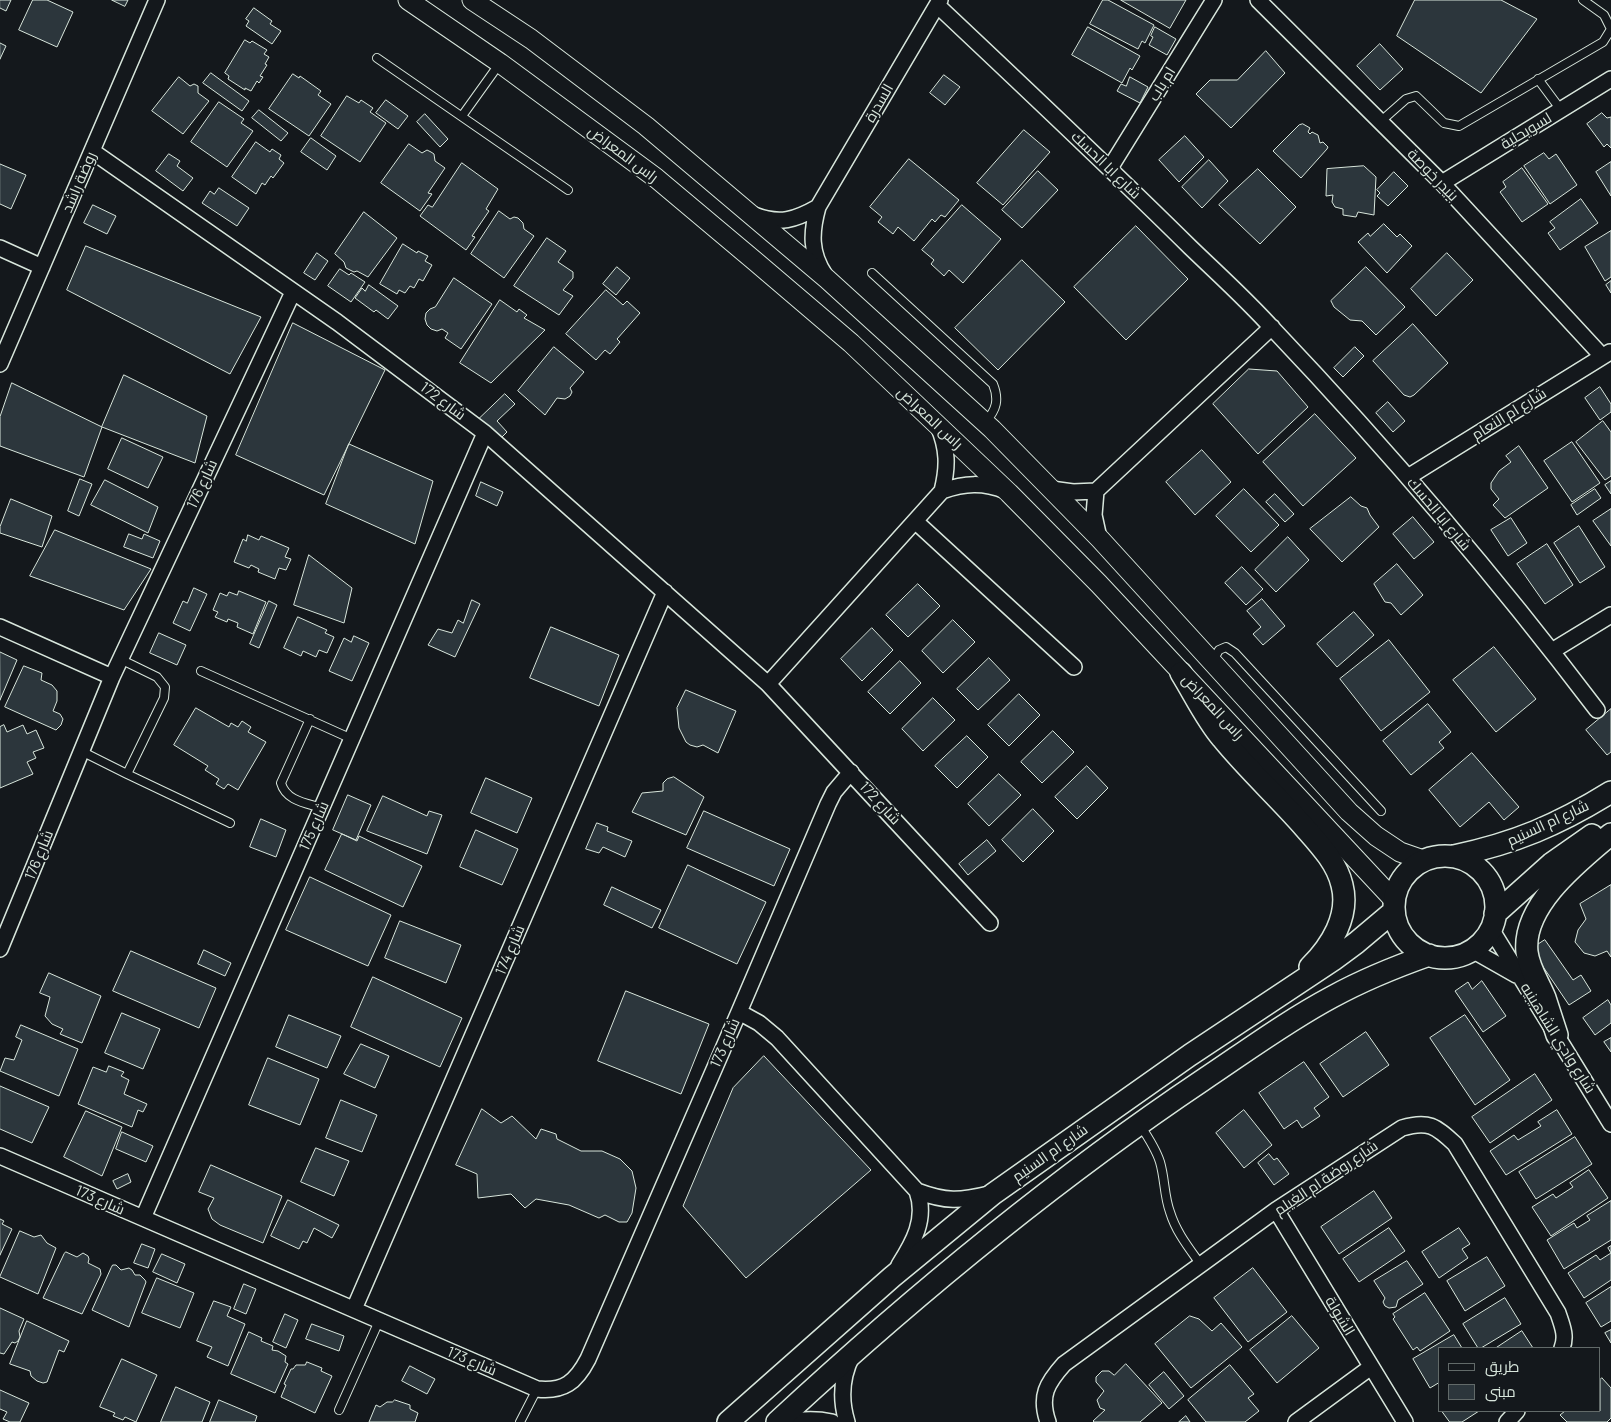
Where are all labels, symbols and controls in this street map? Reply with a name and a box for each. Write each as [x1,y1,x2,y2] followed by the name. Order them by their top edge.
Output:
[1145,64,1179,104] street label: ام باب
[861,80,897,126] street label: السدرة
[1497,109,1555,153] street label: لسويحلية
[584,122,662,186] street label: راس المعراض
[1067,127,1145,203] street label: شارع ابا الحسك
[1404,145,1462,205] street label: بنيدر خوصة
[58,149,100,215] street label: روضة راشد
[417,378,469,424] street label: شارع 172
[893,383,967,453] street label: راس المعراض
[1468,384,1550,444] street label: شارع ام النعام
[183,457,221,511] street label: شارع 176
[1403,474,1475,554] street label: شارع ابا الحسك
[1178,670,1248,744] street label: راس المعراض
[856,778,904,828] street label: شارع 172
[1504,796,1592,850] street label: شارع ام السنيم
[295,799,333,853] street label: شارع 175
[21,827,57,883] street label: شارع 176
[491,922,529,978] street label: شارع 174
[1517,979,1599,1097] street label: شارع وادي الشاهينيه
[706,1016,744,1070] street label: شارع 173
[1009,1120,1091,1186] street label: شارع ام السنيم
[1271,1137,1381,1219] street label: شارع روضة ام الغيلم
[73,1181,127,1219] street label: شارع 173
[1321,1293,1359,1339] street label: الشولة
[444,1343,500,1379] street label: شارع 173
[1438,1347,1601,1412] legend
[1485,1357,1519,1375] text: طريق
[1485,1382,1516,1400] text: مبنى

